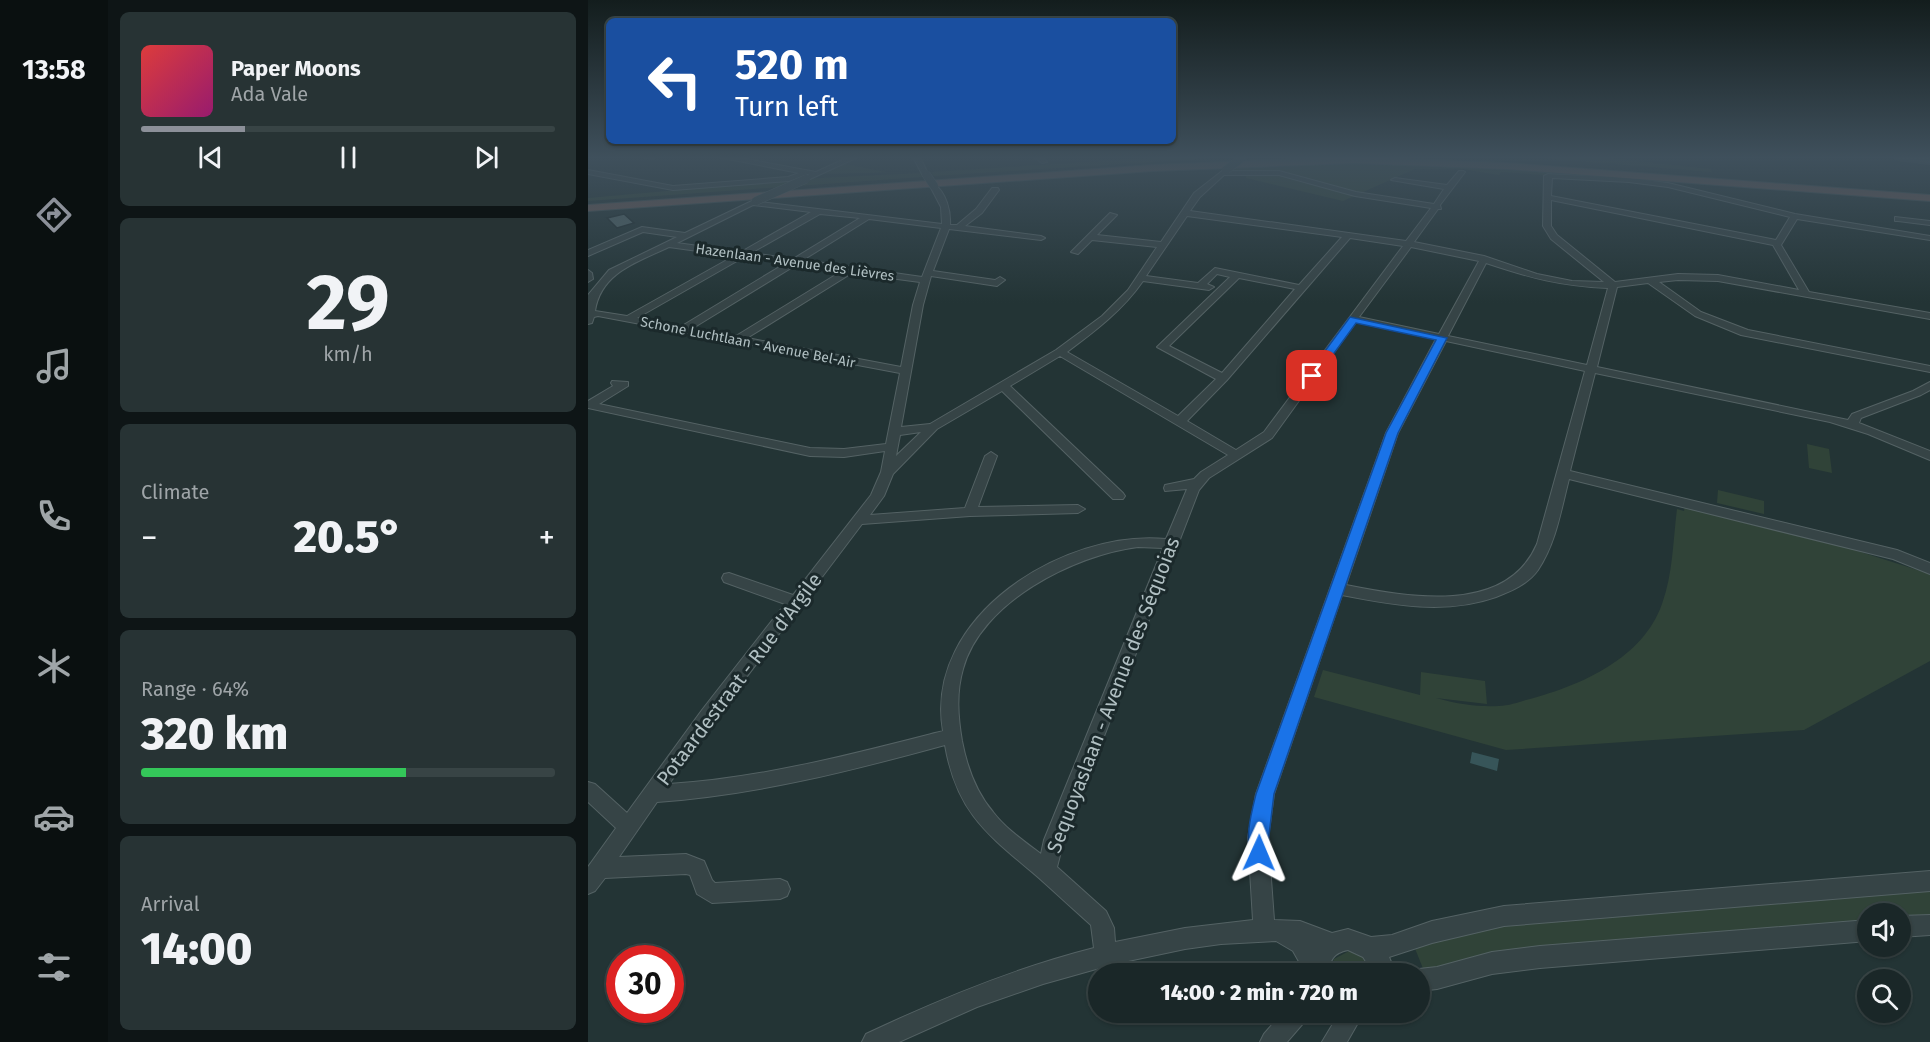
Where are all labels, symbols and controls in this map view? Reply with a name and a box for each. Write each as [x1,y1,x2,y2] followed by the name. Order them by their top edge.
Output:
[735,40,849,90] text: 520 m
[636,42,714,120] icon: left
[22,54,86,86] text: 13:58
[231,55,361,82] text: Paper Moons
[231,82,308,106] text: Ada Vale
[735,91,838,123] text: Turn left
[194,141,227,174] icon: previous
[332,141,365,174] icon: pause
[470,141,503,174] icon: next
[33,194,75,236] icon: directions
[695,240,896,285] street label: Hazenlaan - Avenue des Lièvres
[306,256,390,350] text: 29
[639,313,857,372] street label: Schone Luchtlaan - Avenue Bel-Air
[323,342,373,366] text: km/h
[33,345,75,387] icon: music
[1286,350,1337,401] pin
[1295,359,1328,392] icon: arrive
[141,480,209,504] text: Climate
[33,495,75,537] icon: phone
[293,510,403,564] text: 20.5°
[141,518,158,558] text: −
[539,518,555,558] text: +
[1042,534,1184,856] street label: Sequoyaslaan - Avenue des Séquoias
[651,568,827,790] street label: Potaardestraat - Rue d'Argile
[33,645,75,687] icon: climate
[141,677,249,701] text: Range · 64%
[141,707,288,761] text: 320 km
[33,796,75,838] icon: car
[1227,821,1291,885] position arrow
[141,892,200,916] text: Arrival
[1857,903,1911,1023] map controls
[1857,903,1911,957] button: sound
[141,922,252,976] text: 14:00
[606,945,684,1023] speed limit sign: 30
[33,946,75,988] icon: filters
[1857,969,1911,1023] button: search
[1160,979,1358,1006] text: 14:00 · 2 min · 720 m

